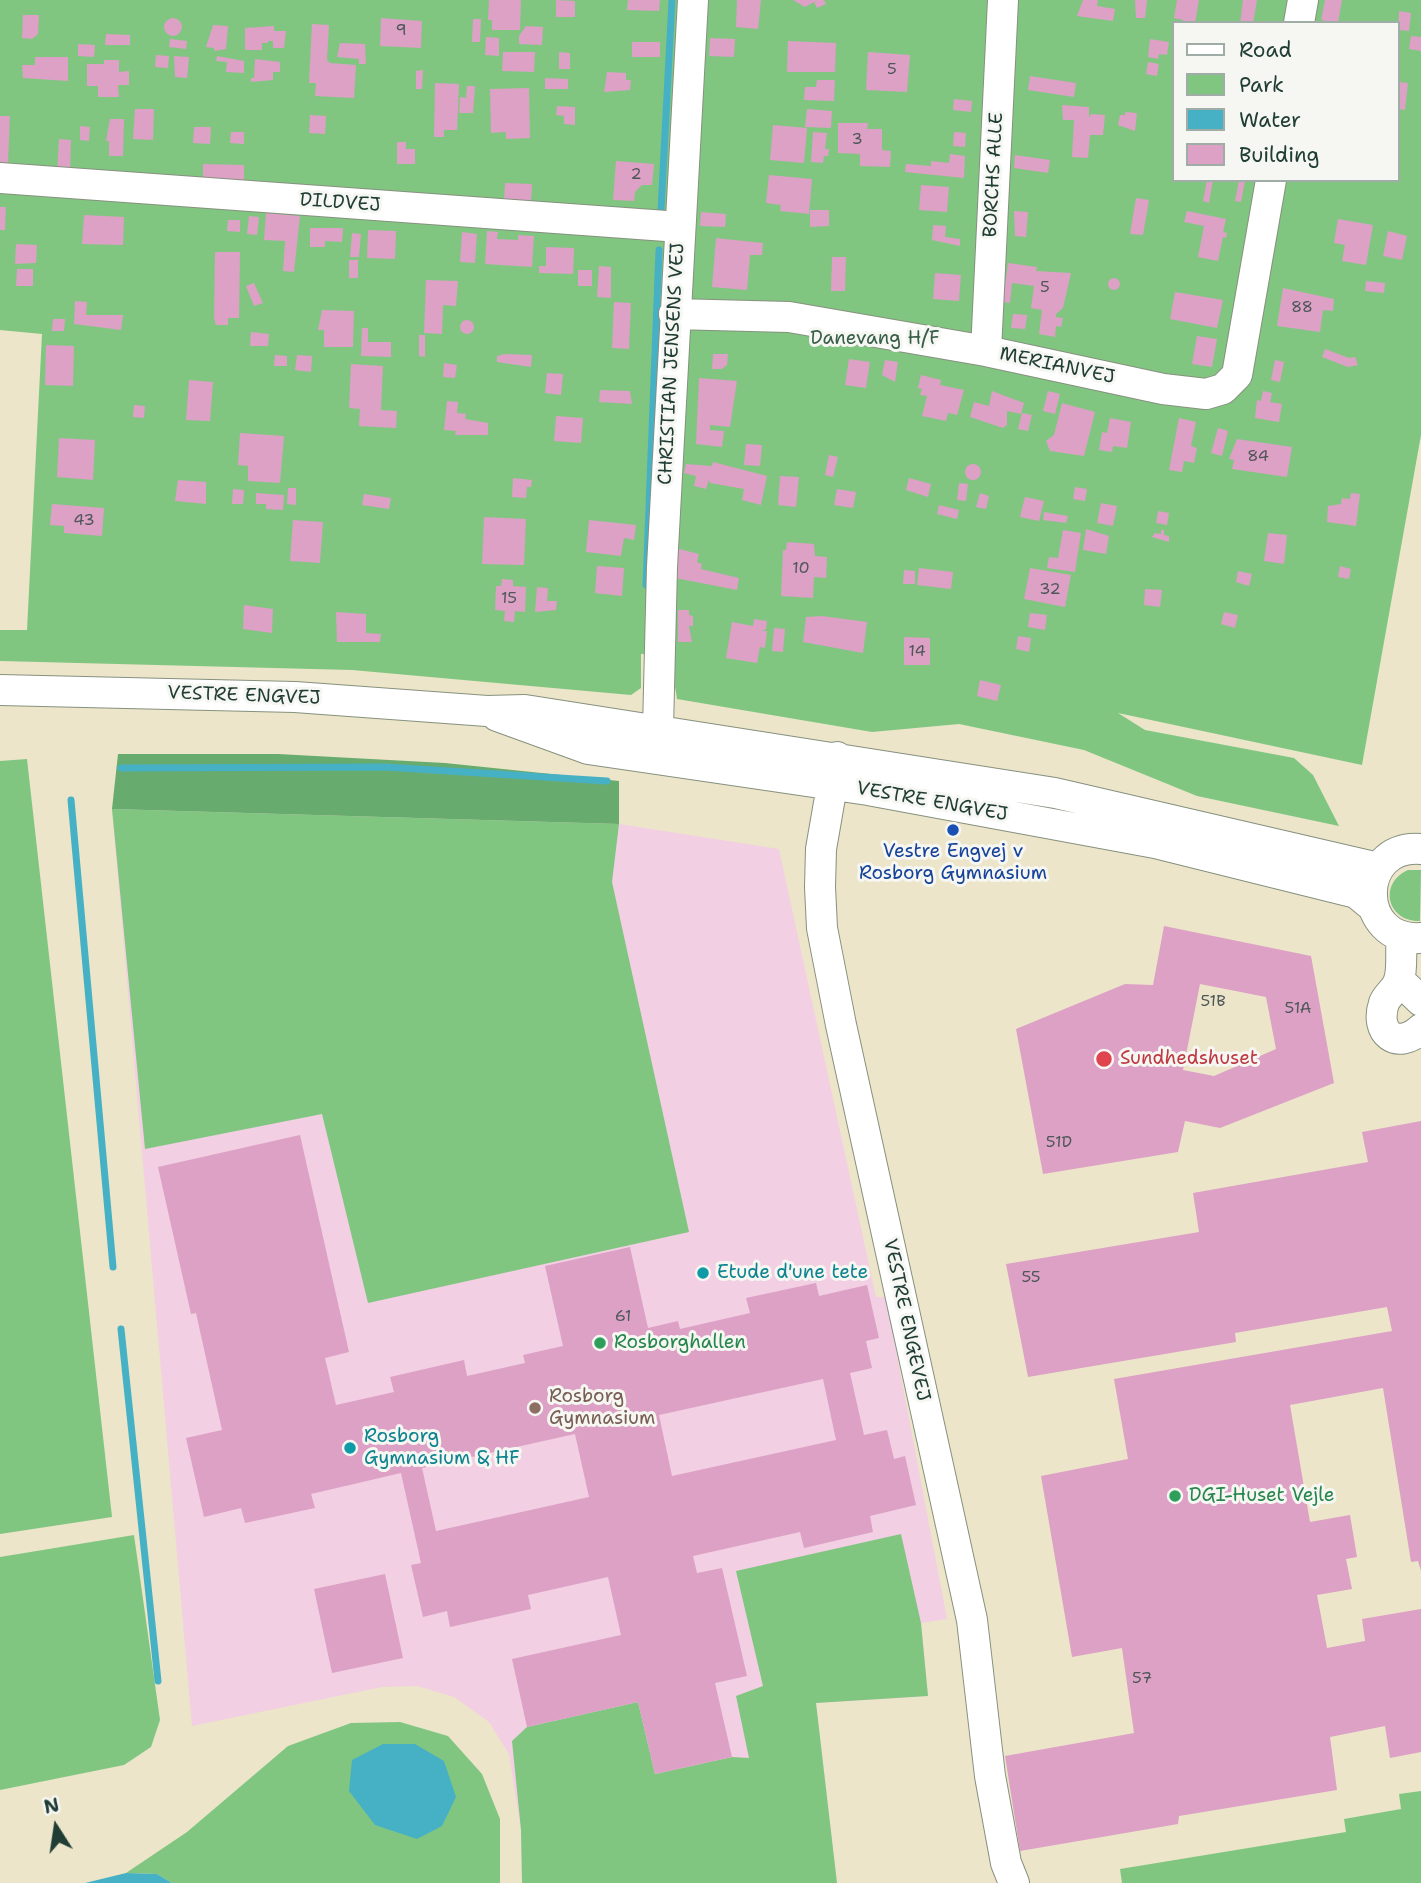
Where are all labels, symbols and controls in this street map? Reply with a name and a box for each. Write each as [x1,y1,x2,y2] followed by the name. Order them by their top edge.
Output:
[395,21,407,41] house number: 9
[1172,21,1400,182] legend
[1239,36,1292,64] text: Road
[887,60,897,80] house number: 5
[1239,71,1284,99] text: Park
[1239,106,1301,134] text: Water
[979,112,1009,238] street label: BORCHS ALLE
[851,130,863,150] house number: 3
[1239,141,1319,169] text: Building
[630,165,642,185] house number: 2
[299,189,381,217] street label: DILDVEJ
[654,242,690,486] street label: CHRISTIAN JENSENS VEJ
[1040,278,1050,298] house number: 5
[1291,298,1313,318] house number: 88
[810,328,940,350] park label: Danevang H/F
[997,343,1117,389] street label: MERIANVEJ
[1247,447,1269,467] house number: 84
[73,511,95,531] house number: 43
[792,559,810,579] house number: 10
[1039,580,1061,600] house number: 32
[501,589,517,609] house number: 15
[908,642,926,662] house number: 14
[167,682,321,710] street label: VESTRE ENGVEJ
[855,777,1009,827] street label: VESTRE ENGVEJ
[945,822,961,838] marker: Vestre Engvej v Rosborg Gymnasium
[859,841,1047,885] place label: Vestre Engvej v Rosborg Gymnasium
[1200,992,1226,1012] house number: 51B
[1285,999,1311,1019] house number: 51A
[1120,1048,1258,1070] place label: Sundhedshuset
[1094,1049,1114,1069] marker: Sundhedshuset
[1046,1133,1072,1153] house number: 51D
[878,1237,934,1403] street label: VESTRE ENGEVEJ
[717,1262,868,1284] place label: Etude d'une tete
[695,1265,711,1281] marker: Etude d'une tete
[1021,1268,1041,1288] house number: 55
[615,1307,631,1327] house number: 61
[614,1332,746,1354] place label: Rosborghallen
[592,1335,608,1351] marker: Rosborghallen
[549,1386,655,1430] place label: Rosborg Gymnasium
[527,1400,543,1416] marker: Rosborg Gymnasium
[364,1426,520,1470] place label: Rosborg Gymnasium & HF
[342,1440,358,1456] marker: Rosborg Gymnasium & HF
[1189,1485,1335,1507] place label: DGI-Huset Vejle
[1167,1488,1183,1504] marker: DGI-Huset Vejle
[1132,1669,1152,1689] house number: 57
[21,1792,91,1862] north arrow
[42,1792,61,1820] text: N

